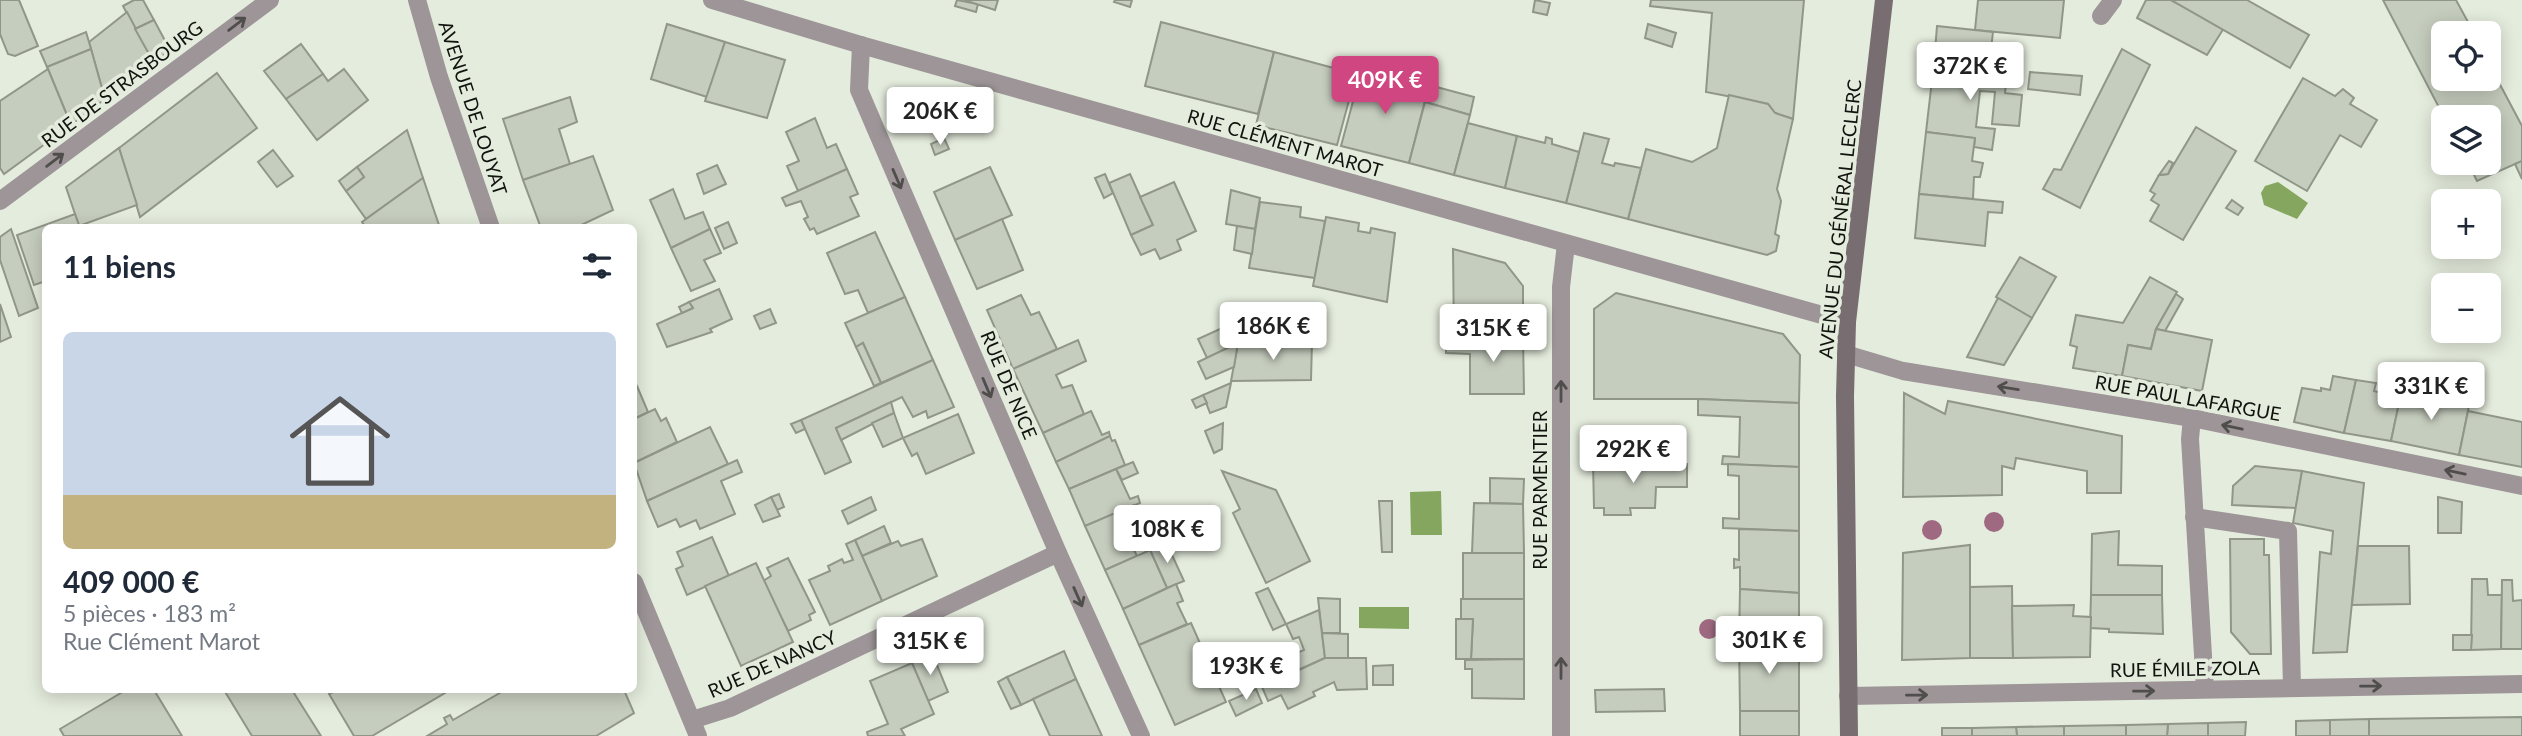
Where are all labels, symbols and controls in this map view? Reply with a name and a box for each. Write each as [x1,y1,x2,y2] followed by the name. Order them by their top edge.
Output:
[37,16,207,152] street label: RUE DE STRASBOURG
[227,17,246,32] one-way arrow
[434,18,513,198] street label: AVENUE DE LOUYAT
[2431,21,2501,343] map controls
[2431,21,2501,91] button: locate
[1913,42,2027,102] pin: 372K €
[1933,51,2007,79] text: 372K €
[1328,57,1442,116] pin: 409K €
[1348,65,1422,93] text: 409K €
[1813,78,1866,360] street label: AVENUE DU GÉNÉRAL LECLERC
[883,88,997,147] pin: 206K €
[903,96,977,124] text: 206K €
[1185,104,1385,181] street label: RUE CLÉMENT MAROT
[2431,105,2501,175] button: layers
[45,153,64,167] one-way arrow
[892,168,905,189] one-way arrow
[2431,189,2501,259] button: +
[578,247,616,285] icon: filters
[63,248,176,284] text: 11 biens
[2431,273,2501,343] button: −
[1216,302,1330,362] pin: 186K €
[1436,304,1550,364] pin: 315K €
[1236,311,1310,339] text: 186K €
[1456,313,1530,341] text: 315K €
[976,327,1043,442] street label: RUE DE NICE
[2374,362,2488,422] pin: 331K €
[2093,370,2283,425] street label: RUE PAUL LAFARGUE
[2394,371,2468,399] text: 331K €
[982,377,995,398] one-way arrow
[277,378,403,504] icon: home
[1554,380,1568,403] one-way arrow
[1997,381,2020,394] one-way arrow
[1528,410,1551,570] street label: RUE PARMENTIER
[2221,419,2244,433] one-way arrow
[1576,426,1690,485] pin: 292K €
[1596,434,1670,462] text: 292K €
[2444,465,2467,479] one-way arrow
[1110,505,1224,565] pin: 108K €
[1130,514,1204,542] text: 108K €
[63,563,199,599] text: 409 000 €
[1072,586,1085,607] one-way arrow
[63,599,236,627] text: 5 pièces · 183 m²
[1712,616,1826,676] pin: 301K €
[873,618,987,677] pin: 315K €
[704,625,840,702] street label: RUE DE NANCY
[1732,625,1806,653] text: 301K €
[893,626,967,654] text: 315K €
[63,627,260,655] text: Rue Clément Marot
[1189,642,1303,702] pin: 193K €
[1209,651,1283,679] text: 193K €
[2110,656,2260,681] street label: RUE ÉMILE ZOLA
[1554,657,1568,680] one-way arrow
[2360,679,2383,693] one-way arrow
[2132,684,2155,697] one-way arrow
[1905,688,1928,702] one-way arrow

